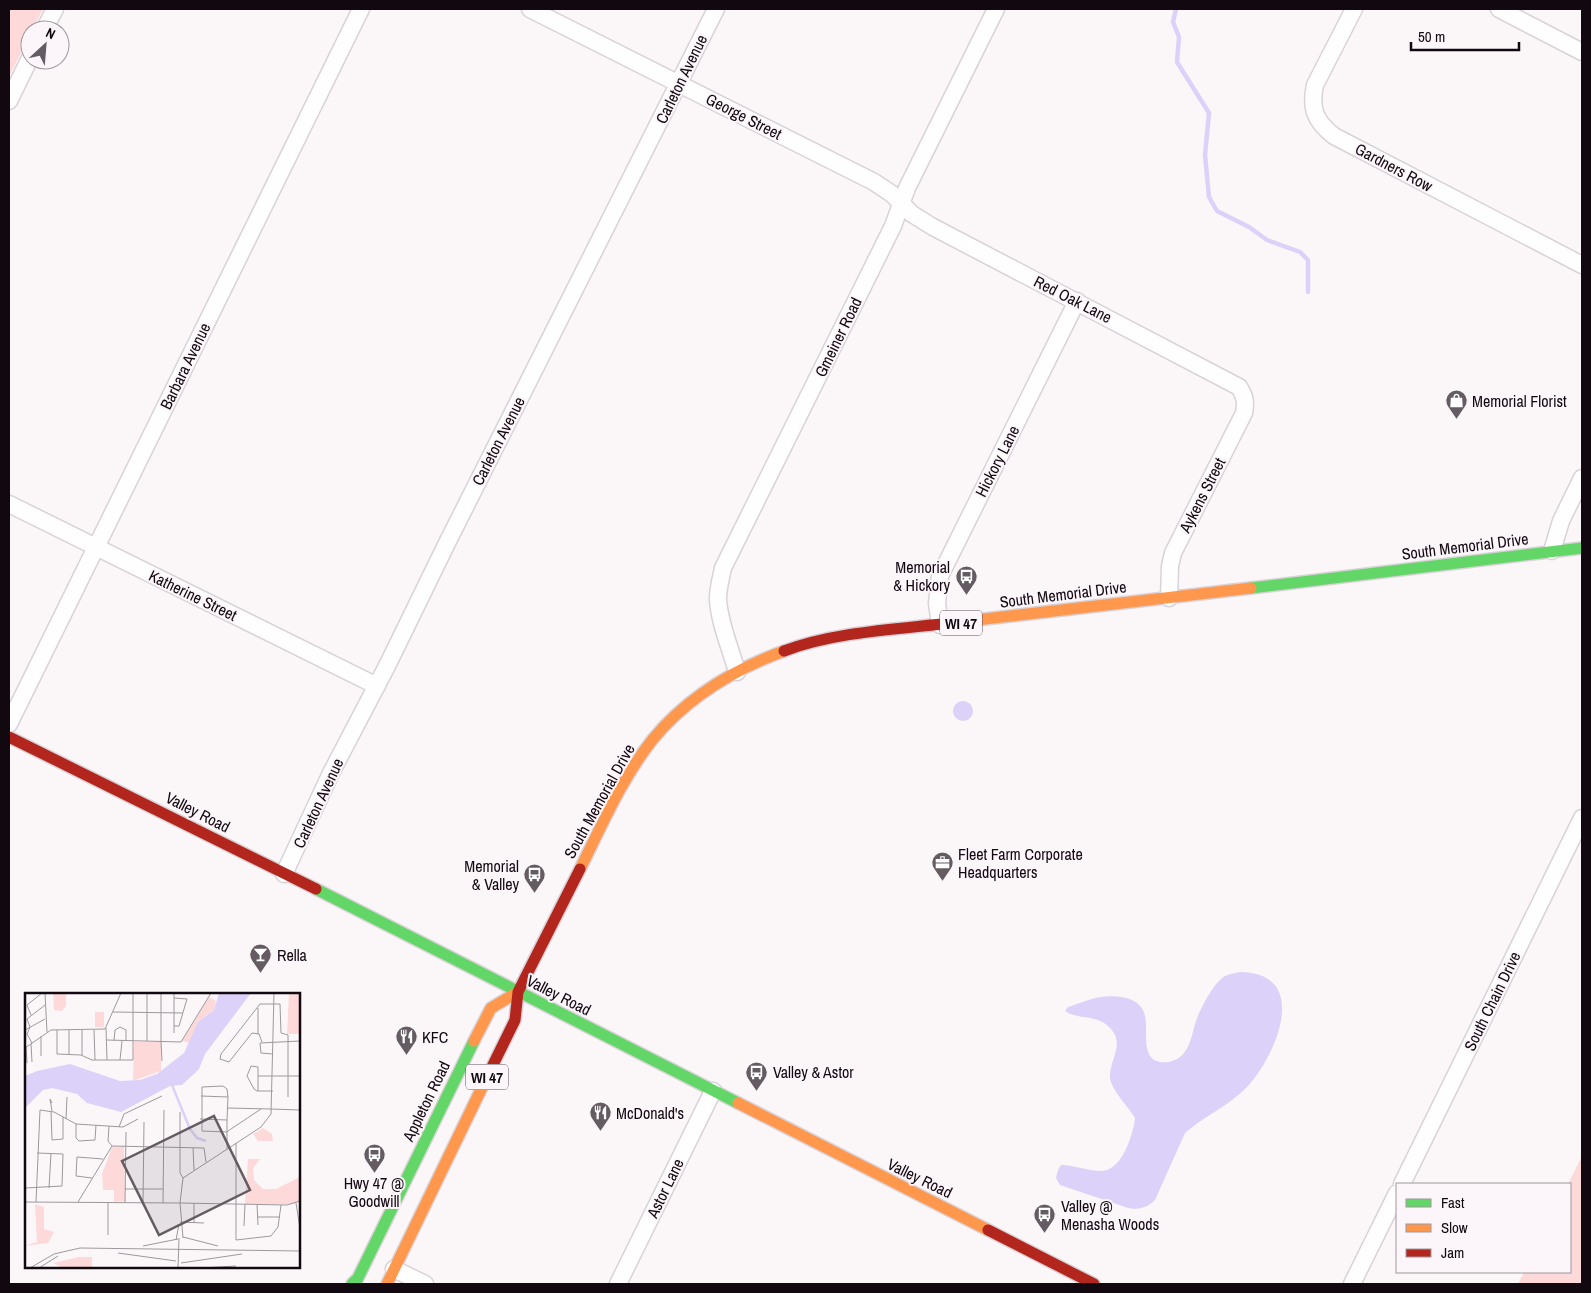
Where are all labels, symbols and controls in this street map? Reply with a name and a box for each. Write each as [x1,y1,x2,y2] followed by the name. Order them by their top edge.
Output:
[20,20,70,70] north arrow
[1411,20,1518,52] scale bar
[43,23,58,43] text: N
[1418,26,1445,47] text: 50 m
[650,31,712,127] street label: Carleton Avenue
[702,87,786,145] street label: George Street
[1351,137,1437,197] street label: Gardners Row
[1030,270,1116,328] street label: Red Oak Lane
[809,294,867,380] street label: Gmeiner Road
[155,319,215,413] street label: Barbara Avenue
[1444,389,1468,420] shop icon: Memorial Florist
[1472,390,1567,412] place label: Memorial Florist
[466,393,530,489] street label: Carleton Avenue
[970,422,1024,500] street label: Hickory Lane
[1173,453,1230,537] street label: Aykens Street
[1400,527,1530,565] street label: South Memorial Drive
[893,556,950,596] place label: Memorial & Hickory
[145,564,241,626] street label: Katherine Street
[954,564,978,595] bus stop icon: Memorial & Hickory
[998,575,1128,613] street label: South Memorial Drive
[940,610,982,636] road number: WI 47
[558,740,640,862] street label: South Memorial Drive
[288,754,348,852] street label: Carleton Avenue
[162,786,234,838] street label: Valley Road
[958,843,1083,883] place label: Fleet Farm Corporate Headquarters
[930,851,954,882] office icon: Fleet Farm Corporate Headquarters
[464,855,519,895] place label: Memorial & Valley
[523,863,547,894] bus stop icon: Memorial & Valley
[249,943,273,974] bar icon: Rella
[277,944,308,966] place label: Rella
[1458,948,1526,1054] street label: South Chain Drive
[523,969,595,1021] street label: Valley Road
[25,993,300,1268] inset map
[394,1025,418,1056] restaurant icon: KFC
[422,1026,448,1048] place label: KFC
[397,1057,455,1146] street label: Appleton Road
[745,1060,769,1091] bus stop icon: Valley & Astor
[773,1061,854,1083] place label: Valley & Astor
[466,1064,508,1090] road number: WI 47
[588,1101,612,1132] restaurant icon: McDonald's
[616,1102,684,1124] place label: McDonald's
[362,1142,386,1173] bus stop icon: Hwy 47 @ Goodwill
[884,1153,956,1203] street label: Valley Road
[641,1155,689,1222] street label: Astor Lane
[344,1172,404,1212] place label: Hwy 47 @ Goodwill
[1396,1183,1571,1273] legend
[1441,1192,1465,1213] text: Fast
[1061,1195,1159,1235] place label: Valley @ Menasha Woods
[1033,1203,1057,1234] bus stop icon: Valley @ Menasha Woods
[1441,1217,1468,1238] text: Slow
[1441,1242,1464,1263] text: Jam

